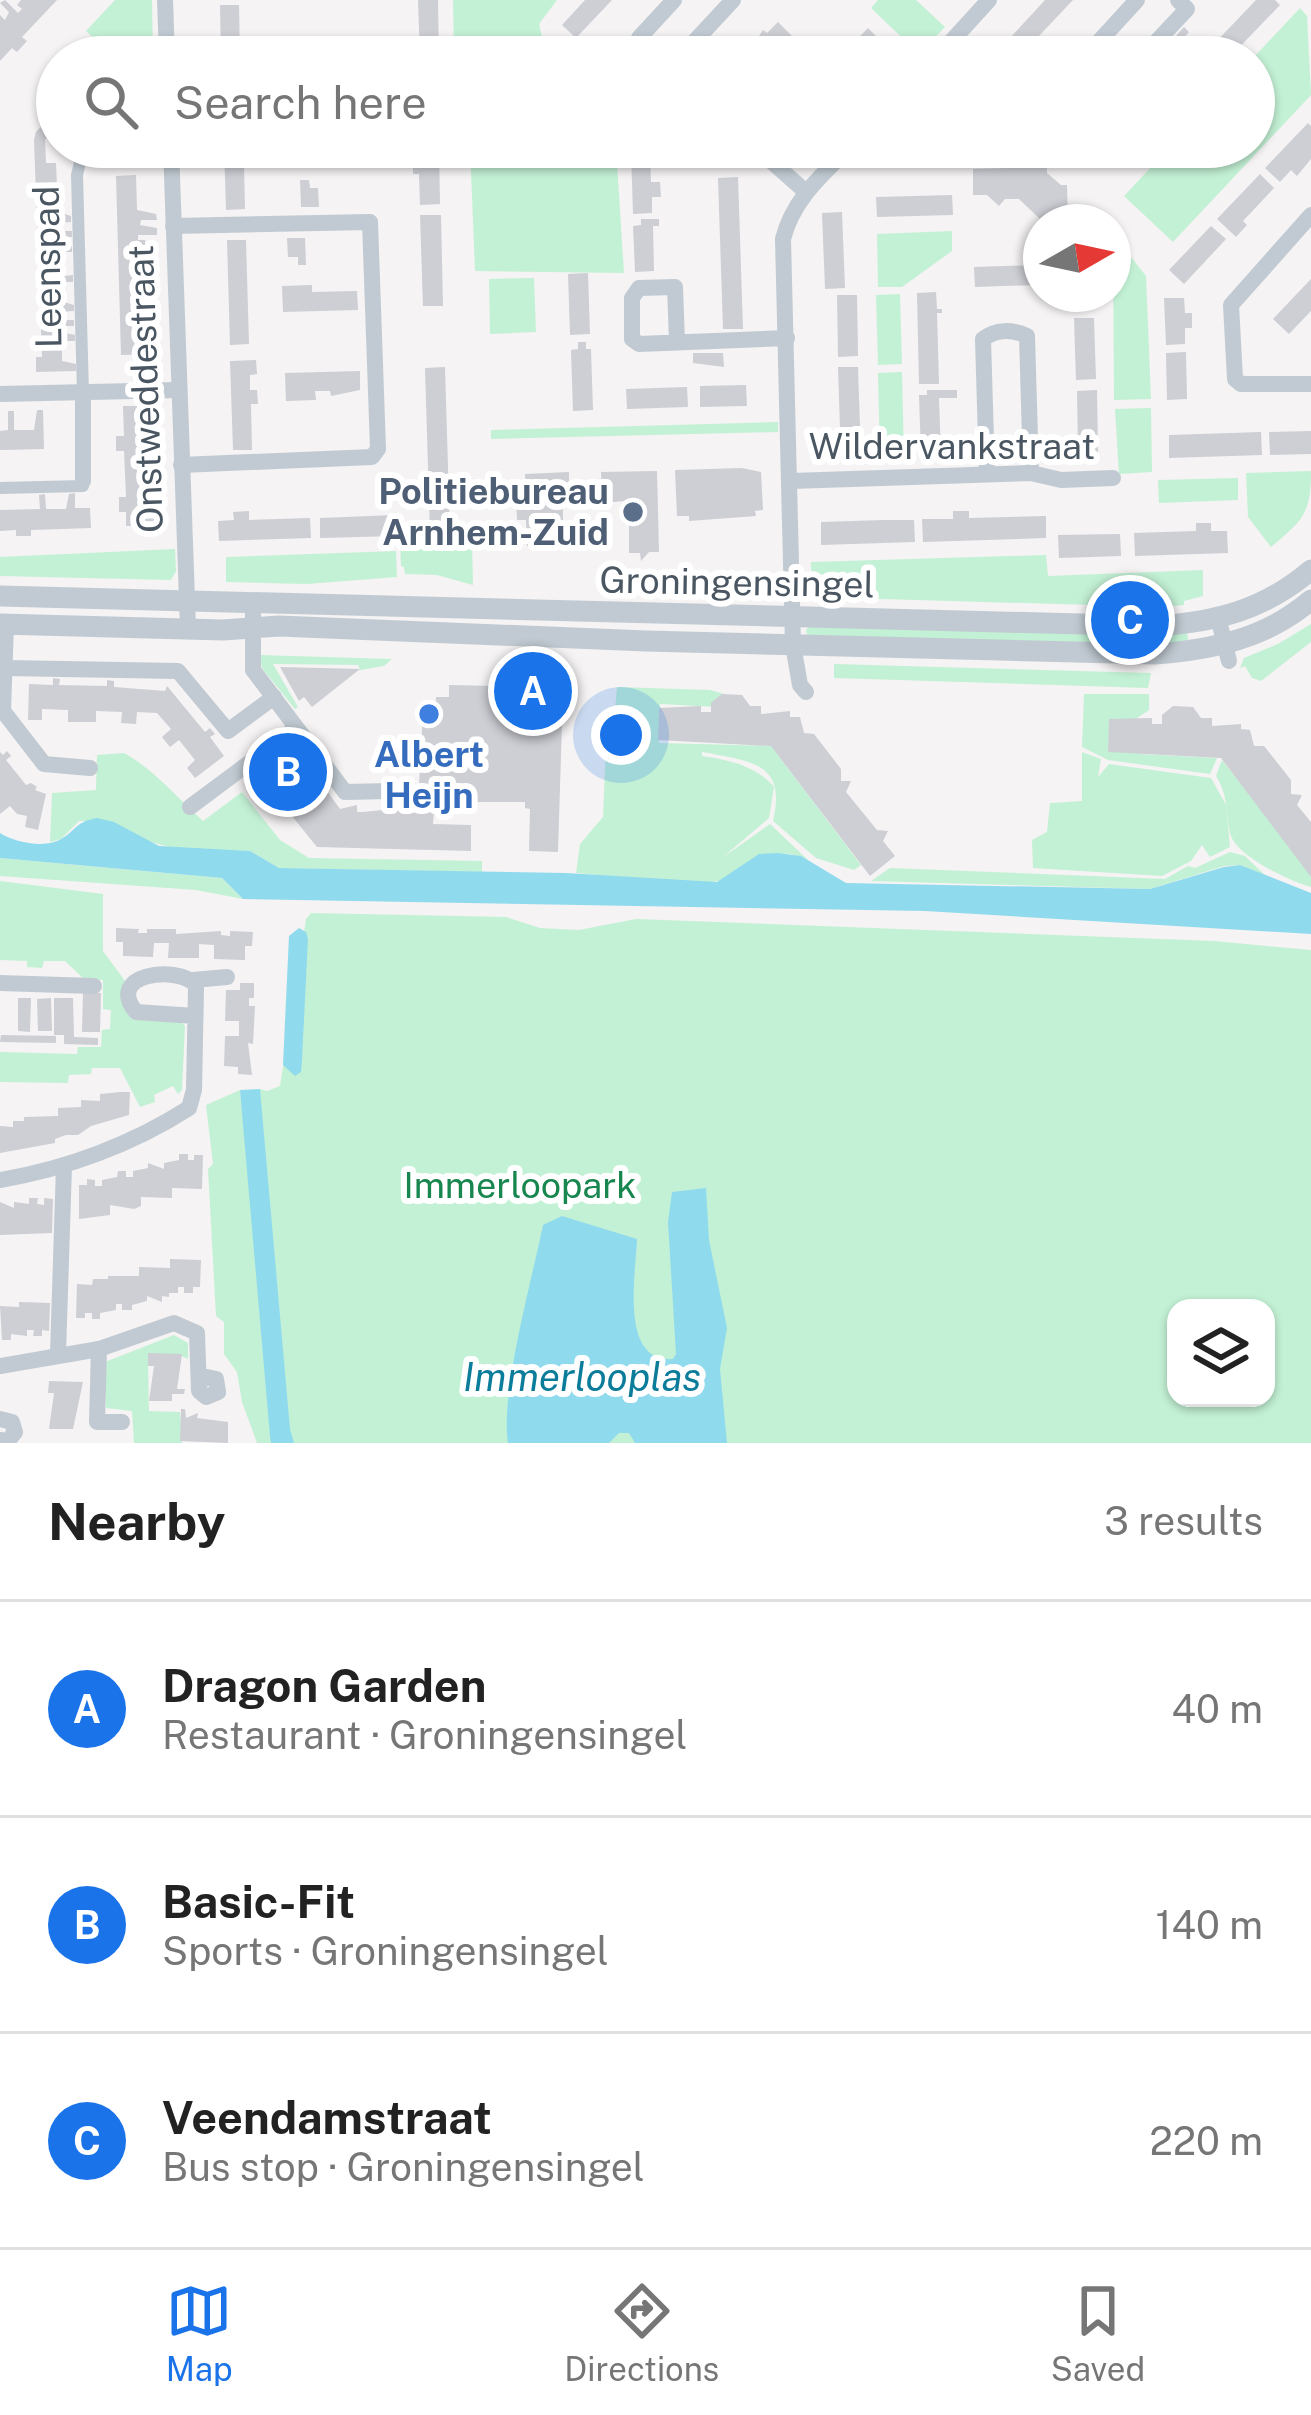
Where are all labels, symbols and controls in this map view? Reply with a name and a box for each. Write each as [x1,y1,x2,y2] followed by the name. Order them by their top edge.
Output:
[36,36,1275,168] search box
[78,69,144,135] icon: search
[174,76,427,129] text: Search here
[25,186,69,348] street label: Leenspad
[1023,204,1131,312] north arrow
[119,244,171,534] street label: Onstweddestraat
[809,425,1095,467] street label: Wildervankstraat
[378,470,609,553] place label: Politiebureau Arnhem-Zuid
[620,499,646,525] marker: Politiebureau Arnhem-Zuid
[599,559,875,605] street label: Groningensingel
[1091,575,1169,665] pin: C
[494,646,572,736] pin: A
[416,701,442,727] marker: Albert Heijn
[591,705,651,765] your location
[249,727,327,817] pin: B
[374,733,484,816] place label: Albert Heijn
[403,1164,637,1206] park label: Immerloopark
[1167,1299,1275,1407] map controls
[1167,1299,1275,1407] button: layers
[463,1354,701,1400] water label: Immerlooplas
[48,1492,225,1551] text: Nearby
[1104,1498,1263,1544] text: 3 results
[162,1659,487,1712] text: Dragon Garden
[73,1686,101,1732] text: A
[1171,1686,1263,1732] text: 40 m
[162,1712,687,1758] text: Restaurant · Groningensingel
[162,1875,355,1928] text: Basic-Fit
[74,1902,100,1948] text: B
[1156,1902,1263,1948] text: 140 m
[162,1928,609,1974] text: Sports · Groningensingel
[162,2091,492,2144] text: Veendamstraat
[73,2118,101,2164] text: C
[1149,2118,1263,2164] text: 220 m
[162,2144,645,2190] text: Bus stop · Groningensingel
[166,2278,233,2388] tab: Map
[564,2278,719,2388] tab: Directions
[1051,2278,1145,2388] tab: Saved

